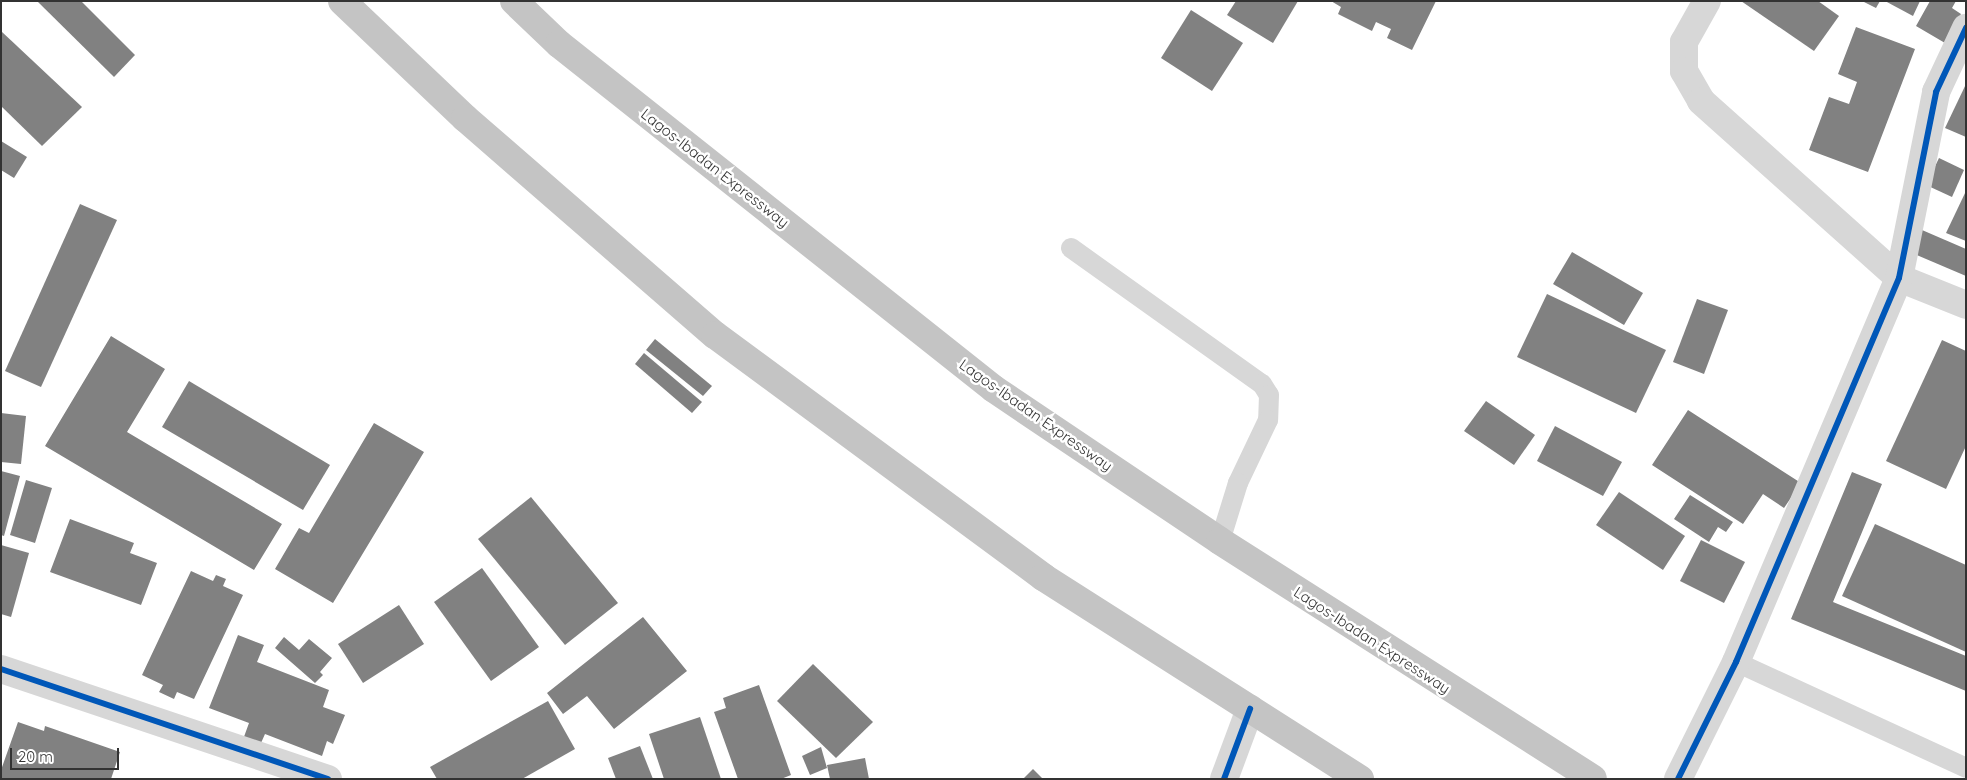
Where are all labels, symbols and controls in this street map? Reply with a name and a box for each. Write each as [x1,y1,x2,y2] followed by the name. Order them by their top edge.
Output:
[637,105,793,231] street label: Lagos-Ibadan Expressway
[956,355,1116,475] street label: Lagos-Ibadan Expressway
[1290,583,1454,697] street label: Lagos-Ibadan Expressway
[12,738,121,770] scale bar
[18,747,53,766] text: 20 m

